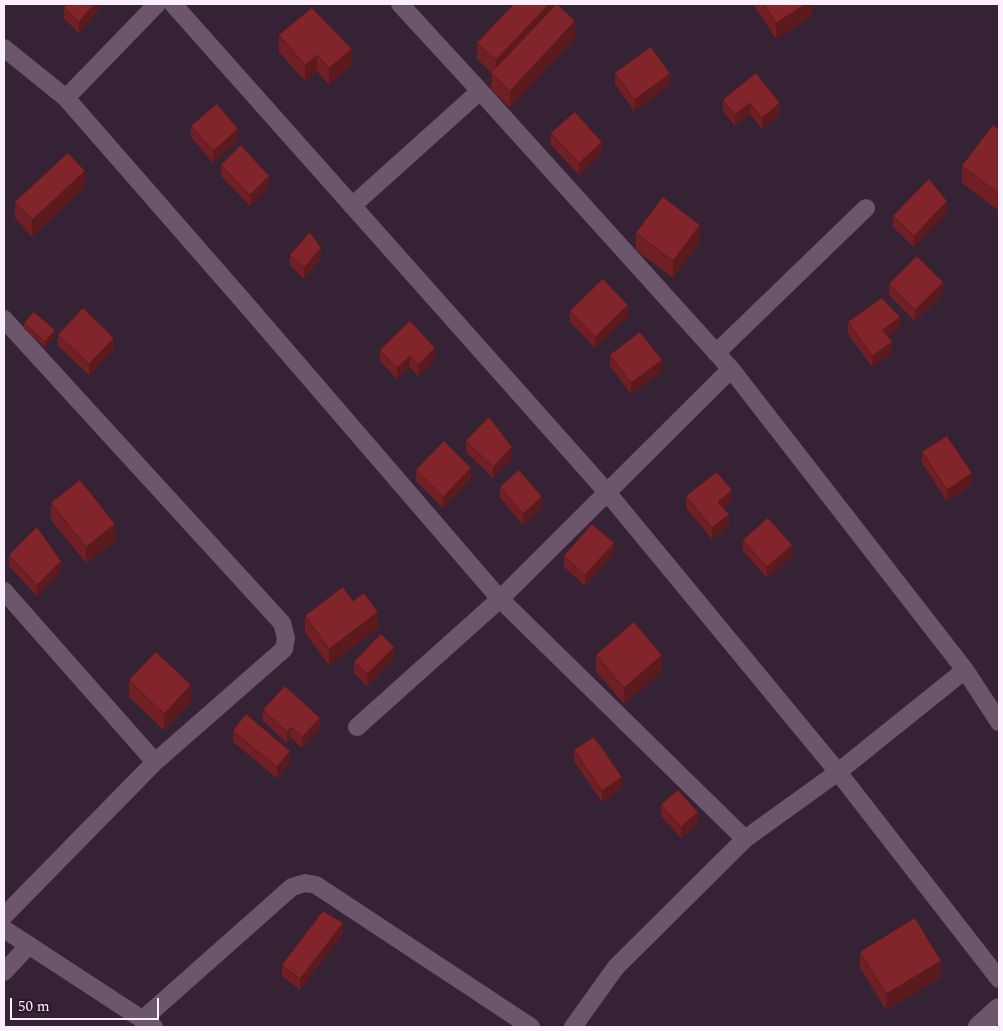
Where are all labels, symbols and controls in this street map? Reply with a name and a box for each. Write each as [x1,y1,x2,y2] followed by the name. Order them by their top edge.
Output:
[12,988,161,1020] scale bar
[18,995,50,1018] text: 50 m

